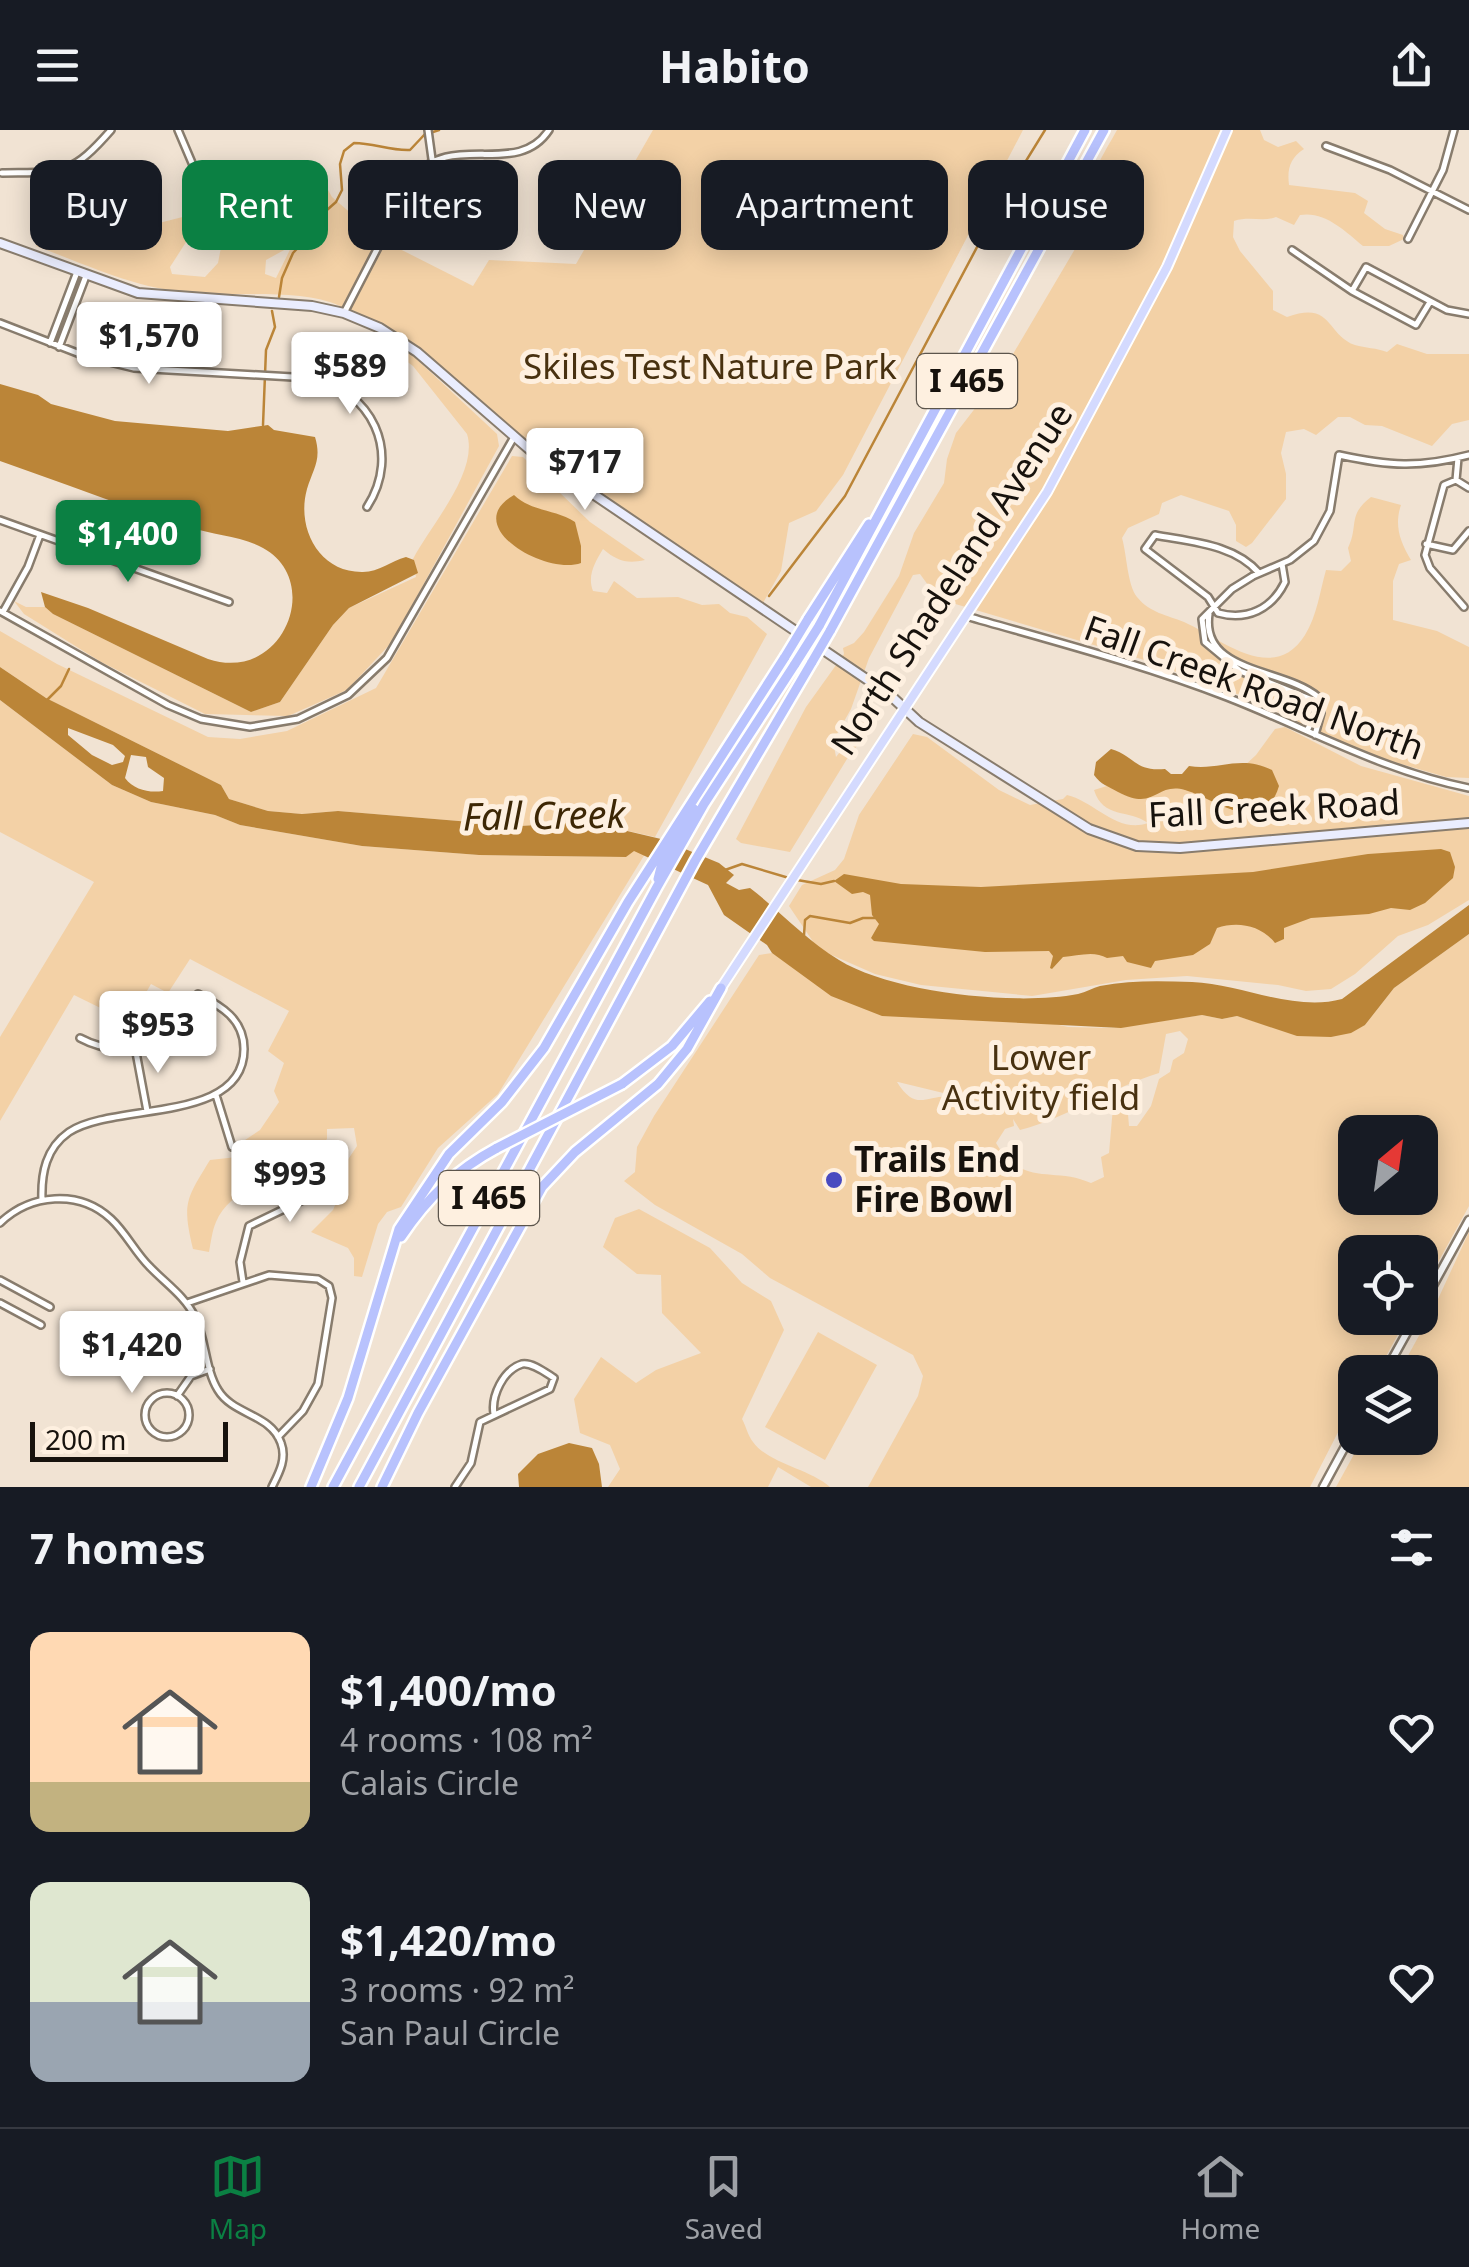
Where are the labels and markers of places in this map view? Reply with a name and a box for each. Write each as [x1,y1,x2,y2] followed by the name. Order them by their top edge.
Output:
[68,302,230,387] pin: $1,570
[291,332,409,417] pin: $589
[526,428,644,513] pin: $717
[47,500,209,585] pin: $1,400
[99,991,217,1076] pin: $953
[854,1135,1020,1222] place label: Trails End Fire Bowl
[231,1140,349,1225] pin: $993
[823,1169,845,1191] marker: Trails End Fire Bowl
[51,1311,213,1396] pin: $1,420

